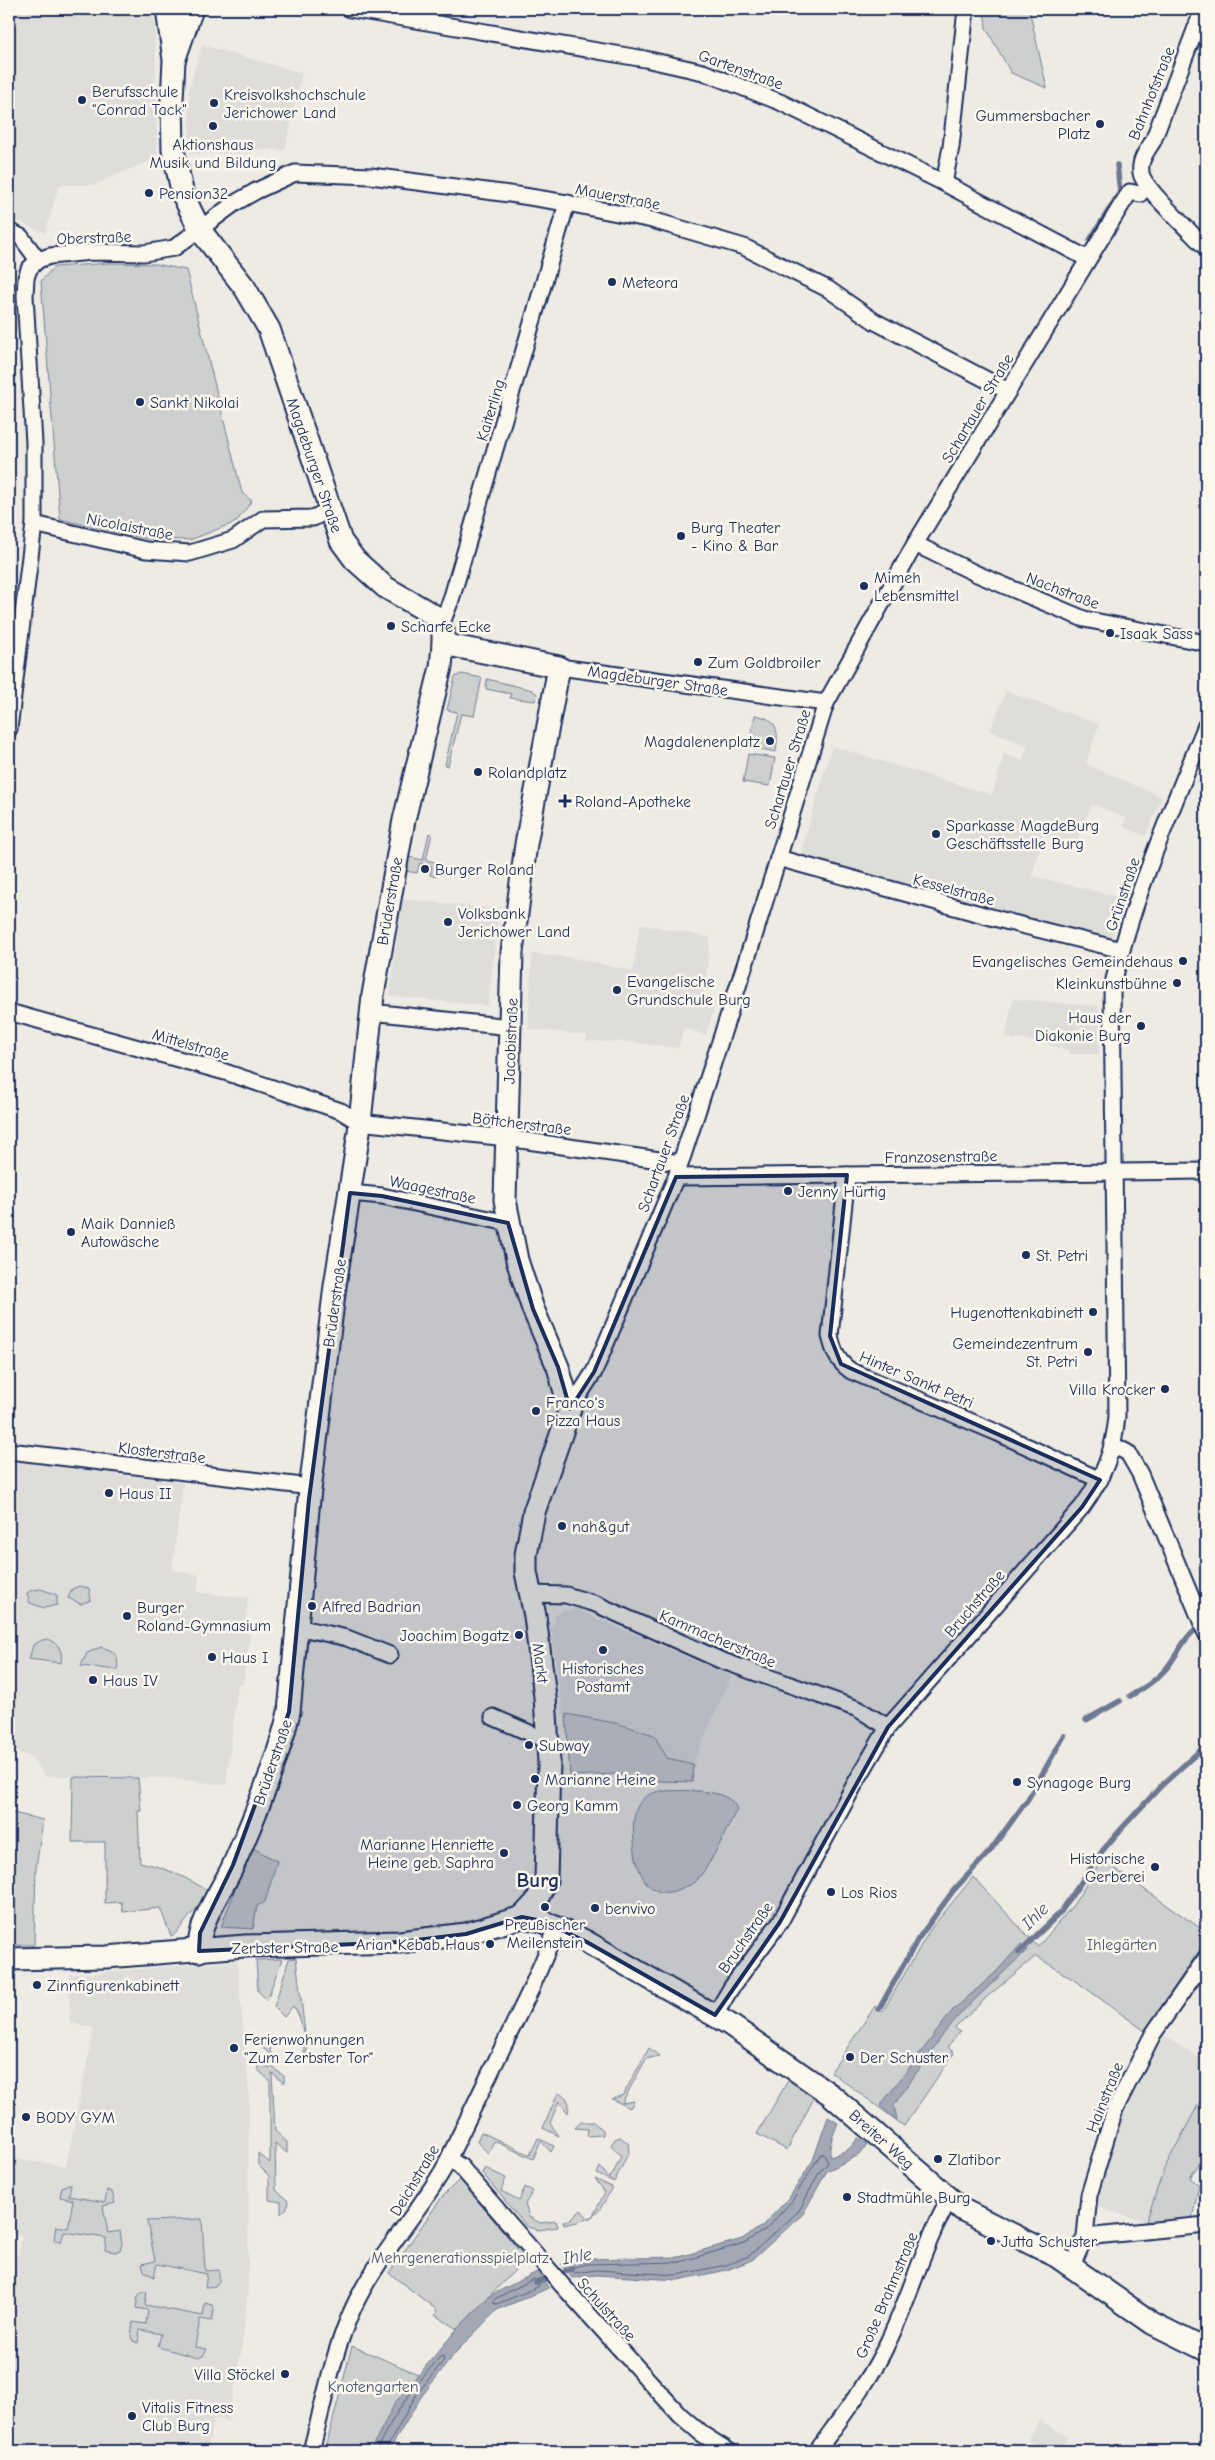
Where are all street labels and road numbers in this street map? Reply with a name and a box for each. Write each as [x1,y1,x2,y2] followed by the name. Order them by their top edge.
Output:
[1125,44,1179,143] street label: Bahnhofstraße
[696,46,786,94] street label: Gartenstraße
[574,180,662,214] street label: Mauerstraße
[56,228,132,248] street label: Oberstraße
[938,351,1018,466] street label: Schartauer Straße
[473,377,509,443] street label: Kaiterling
[282,395,346,535] street label: Magdeburger Straße
[85,510,175,544] street label: Nicolaistraße
[1023,569,1102,613] street label: Nachstraße
[587,662,729,700] street label: Magdeburger Straße
[761,707,815,831] street label: Schartauer Straße
[1102,855,1144,934] street label: Grünstraße
[373,856,407,947] street label: Brüderstraße
[911,870,997,909] street label: Kesselstraße
[501,998,521,1084] street label: Jacobistraße
[150,1025,231,1065] street label: Mittelstraße
[634,1092,694,1215] street label: Schartauer Straße
[471,1109,572,1139] street label: Böttcherstraße
[884,1147,998,1167] street label: Franzosenstraße
[388,1172,478,1208] street label: Waagestraße
[320,1258,350,1349] street label: Brüderstraße
[857,1348,976,1412] street label: Hinter Sankt Petri
[117,1439,207,1467] street label: Klosterstraße
[941,1567,1009,1641] street label: Bruchstraße
[657,1606,778,1672] street label: Kammacherstraße
[529,1642,551,1685] street label: Markt
[250,1717,296,1807] street label: Brüderstraße
[715,1899,777,1977] street label: Bruchstraße
[231,1938,339,1958] street label: Zerbster Straße
[1083,2060,1127,2135] street label: Hainstraße
[845,2106,917,2173] street label: Breiter Weg
[387,2142,443,2219] street label: Deichstraße
[852,2229,922,2361] street label: Große Brahmstraße
[573,2274,639,2345] street label: Schulstraße

